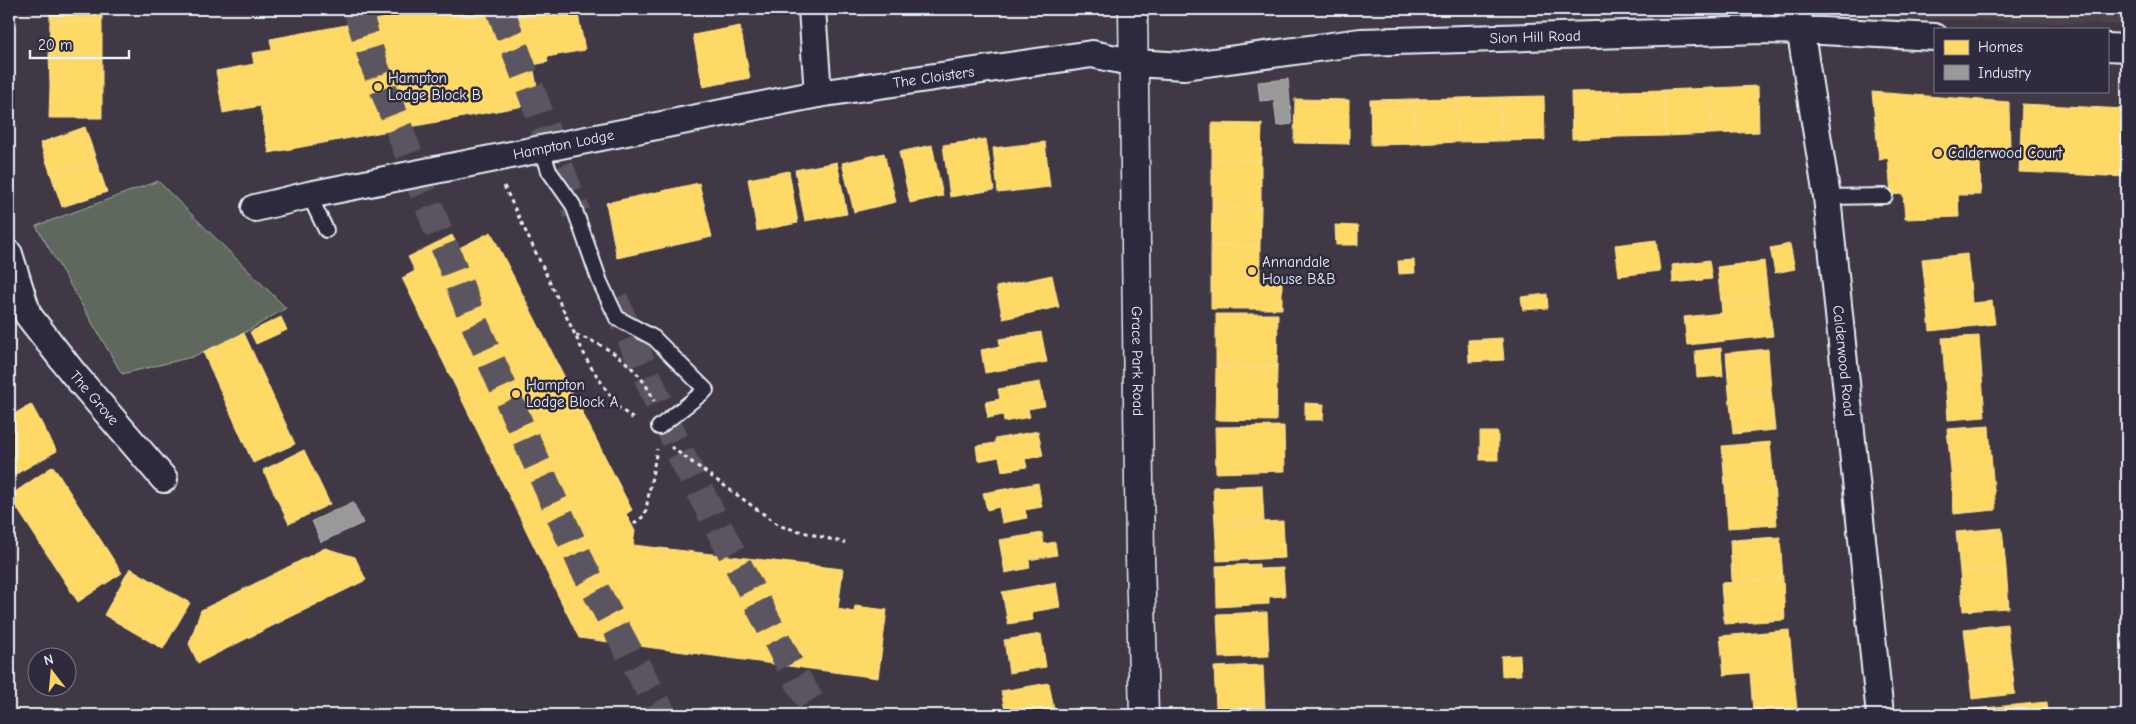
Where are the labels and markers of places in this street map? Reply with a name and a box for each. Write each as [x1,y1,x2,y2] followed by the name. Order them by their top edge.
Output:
[388,69,481,104] place label: Hampton Lodge Block B
[372,81,384,93] marker: Hampton Lodge Block B
[1948,144,2063,162] place label: Calderwood Court
[1932,147,1944,159] marker: Calderwood Court
[1262,253,1335,288] place label: Annandale House B&B
[1246,265,1258,277] marker: Annandale House B&B
[526,376,619,411] place label: Hampton Lodge Block A
[510,388,522,400] marker: Hampton Lodge Block A

